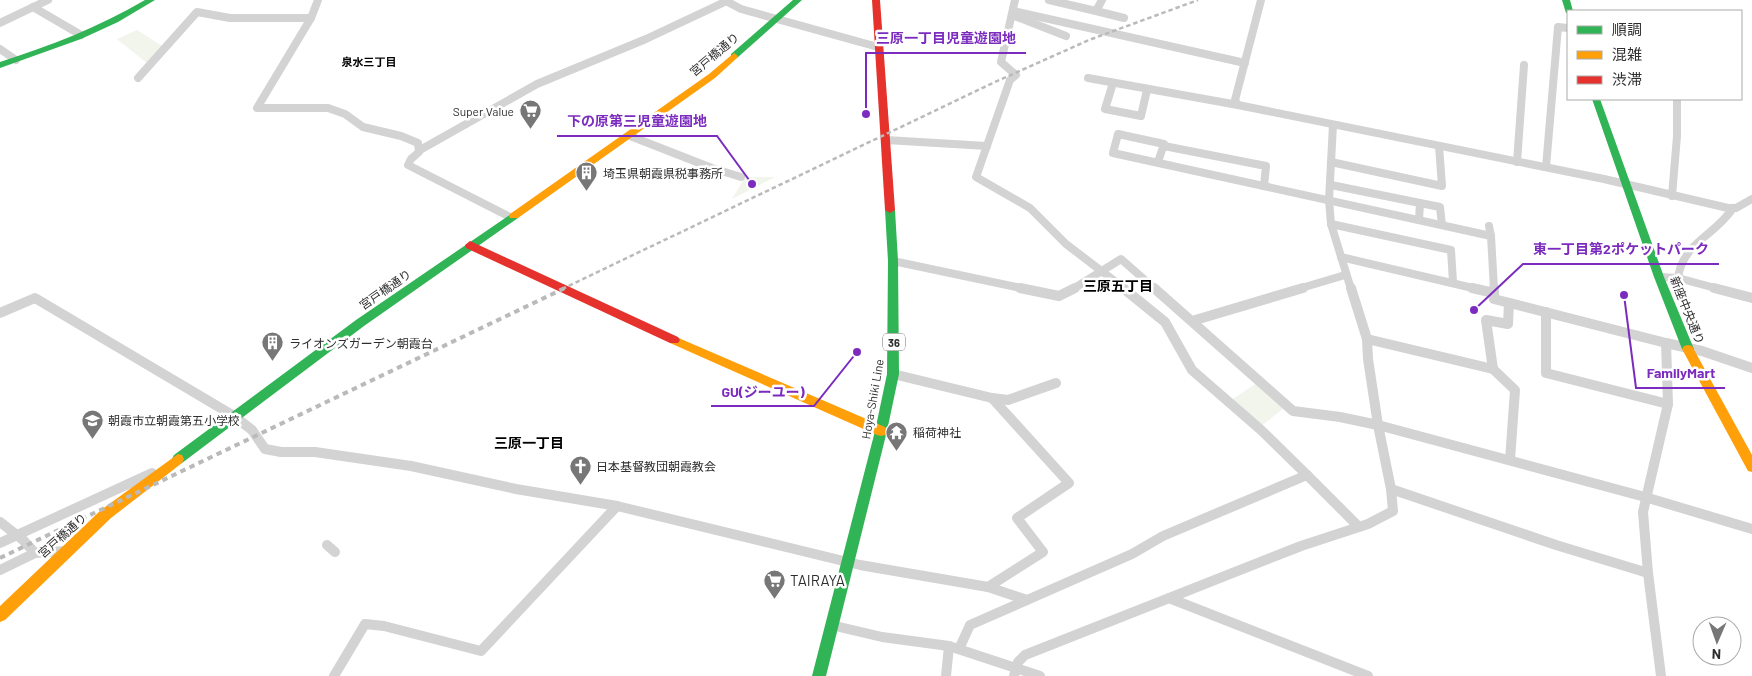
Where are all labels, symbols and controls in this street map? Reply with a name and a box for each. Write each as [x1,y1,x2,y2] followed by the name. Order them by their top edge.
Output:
[1567,10,1742,100] legend
[1612,20,1642,38] text: 順調
[866,24,1026,53] callout: 三原一丁目児童遊園地
[687,29,741,79] street label: 宮戸橋通り
[876,29,1016,46] text: 三原一丁目児童遊園地
[1612,45,1642,63] text: 混雑
[342,55,397,68] district label: 泉水三丁目
[1612,70,1642,88] text: 渋滞
[518,99,542,130] supermarket icon: Super Value
[453,104,514,118] place label: Super Value
[557,107,717,136] callout: 下の原第三児童遊園地
[567,112,707,129] text: 下の原第三児童遊園地
[575,161,599,192] building icon: 埼玉県朝霞県税事務所
[603,166,723,180] place label: 埼玉県朝霞県税事務所
[1523,235,1719,264] callout: 東一丁目第2ポケットパーク
[1533,240,1709,257] text: 東一丁目第2ポケットパーク
[356,266,414,312] street label: 宮戸橋通り
[1668,274,1708,346] street label: 新座中央通り
[1083,277,1153,294] district label: 三原五丁目
[261,331,285,362] building icon: ライオンズガーデン朝霞台
[883,334,905,351] road number: 36
[289,336,433,350] place label: ライオンズガーデン朝霞台
[858,358,886,440] street label: Hoya-Shiki Line
[1636,359,1725,388] callout: FamilyMart
[1647,364,1715,381] text: FamilyMart
[711,377,814,406] callout: GU(ジーユー)
[721,383,805,400] text: GU(ジーユー)
[80,408,104,439] school or university icon: 朝霞市立朝霞第五小学校
[108,413,240,427] place label: 朝霞市立朝霞第五小学校
[885,420,909,451] temple icon: 稲荷神社
[913,425,961,439] place label: 稲荷神社
[494,434,564,451] district label: 三原一丁目
[568,454,592,485] church icon: 日本基督教団朝霞教会
[596,459,716,473] place label: 日本基督教団朝霞教会
[35,510,89,560] street label: 宮戸橋通り
[762,568,786,599] supermarket icon: TAIRAYA
[790,571,845,589] place label: TAIRAYA
[1692,616,1742,666] north arrow
[1712,646,1721,663] text: N

